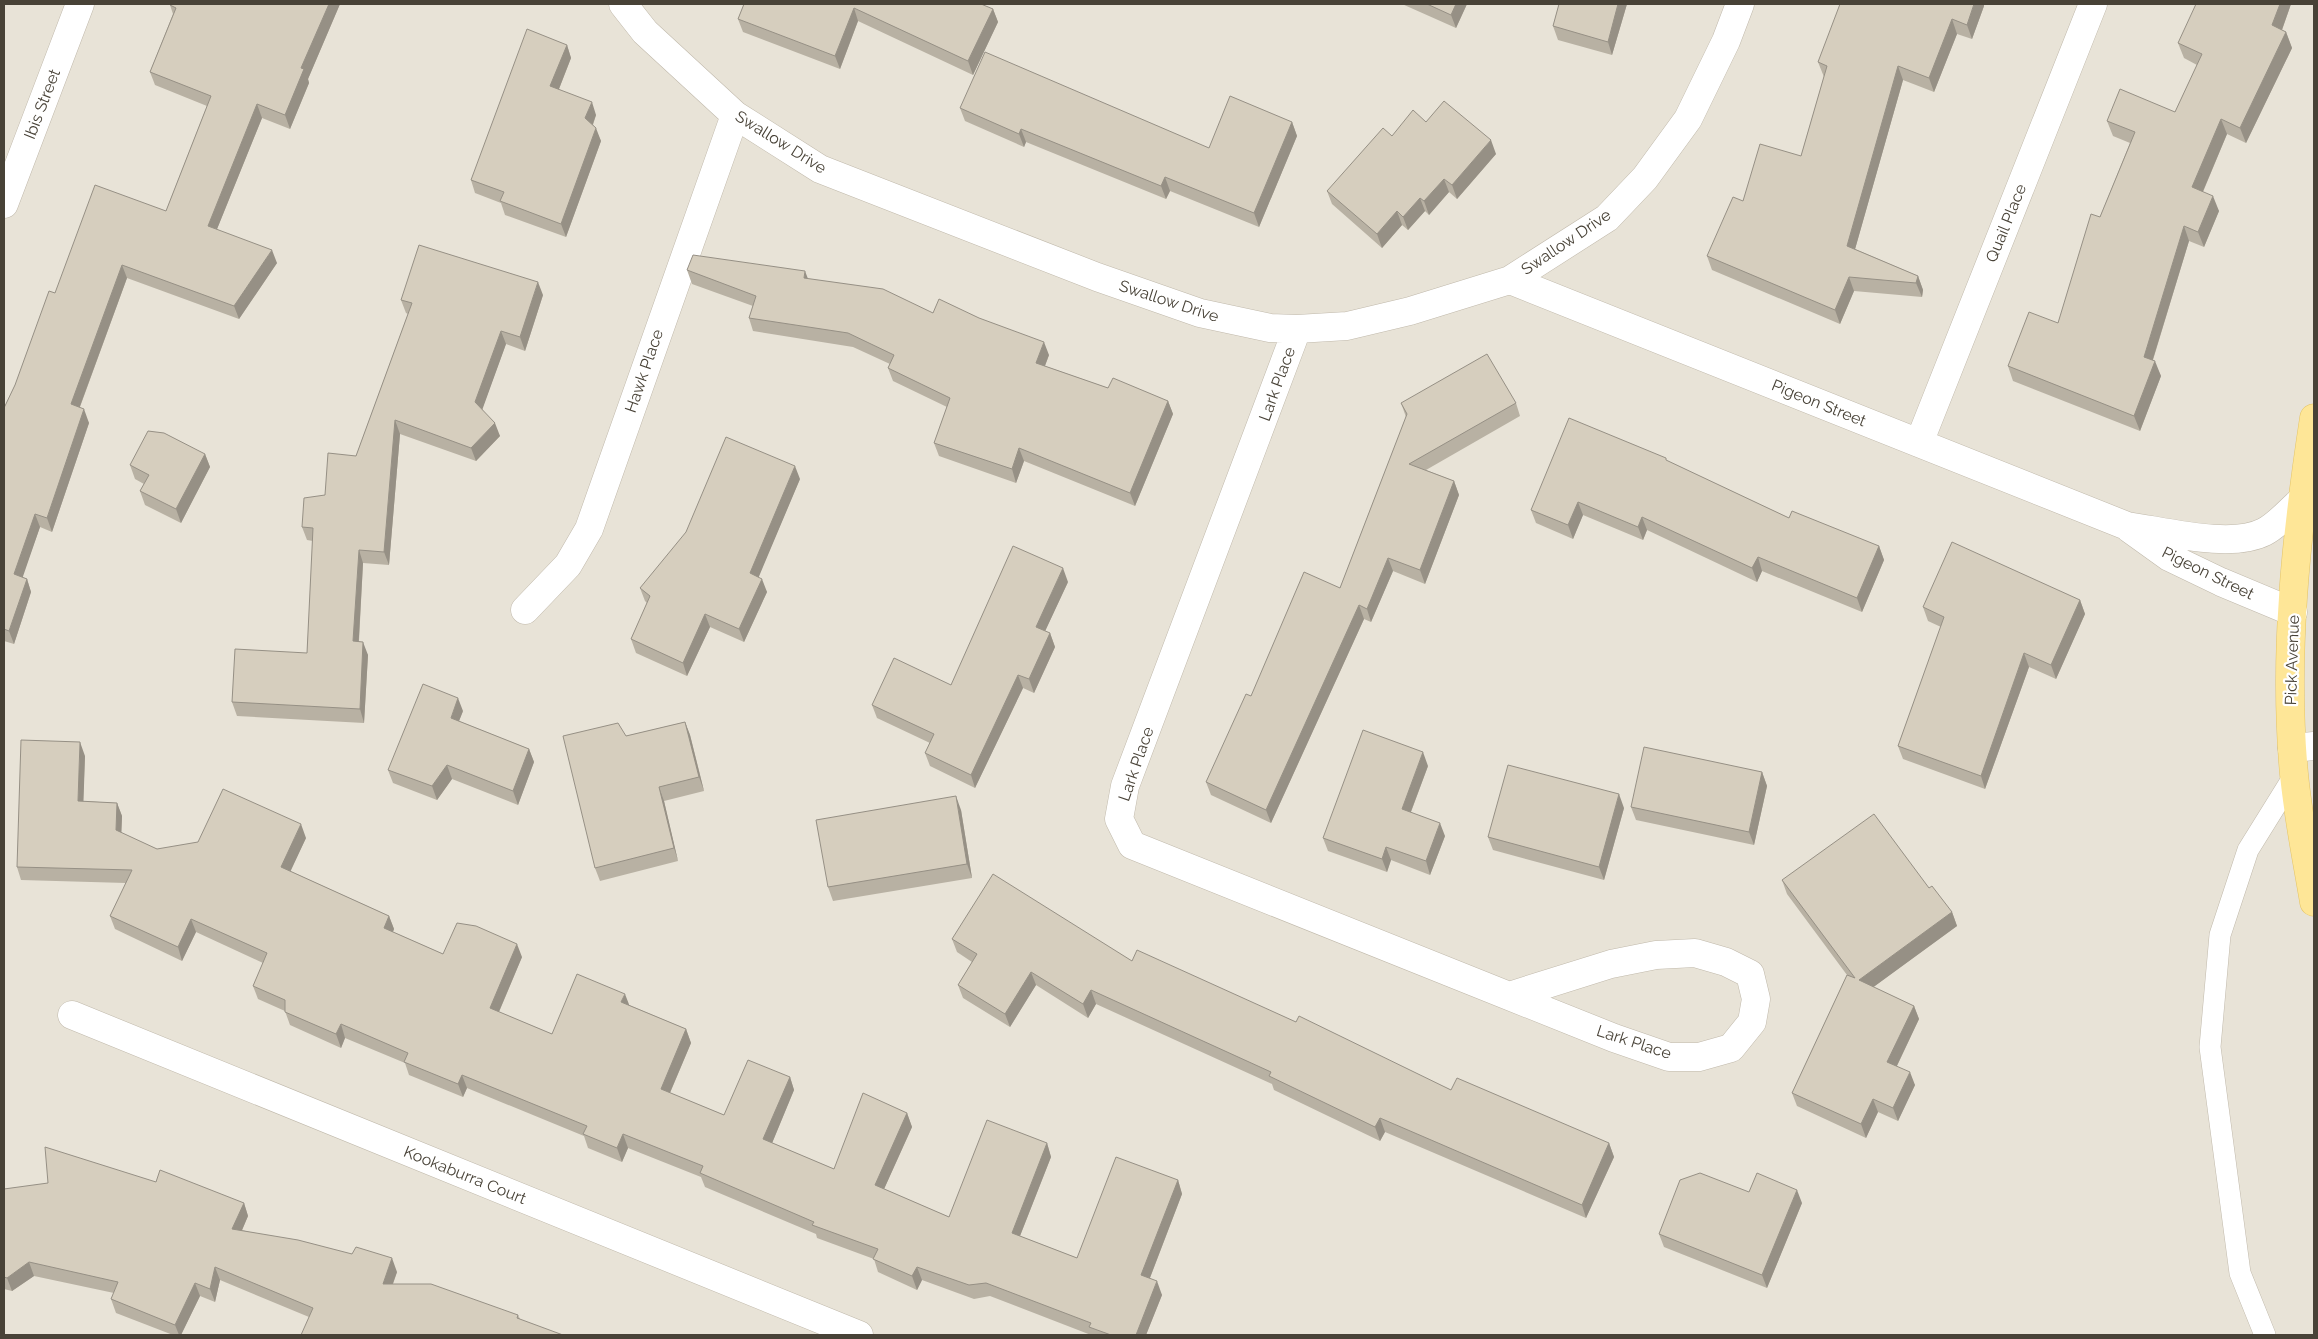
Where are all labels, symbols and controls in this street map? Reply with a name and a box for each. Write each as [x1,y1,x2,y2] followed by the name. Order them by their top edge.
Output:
[20,66,64,142] street label: Ibis Street
[732,106,830,178] street label: Swallow Drive
[1982,181,2030,265] street label: Quail Place
[1518,205,1614,279] street label: Swallow Drive
[1117,276,1221,326] street label: Swallow Drive
[621,327,667,415] street label: Hawk Place
[1255,344,1299,424] street label: Lark Place
[1769,375,1870,431] street label: Pigeon Street
[2159,543,2258,604] street label: Pigeon Street
[2281,614,2303,706] street label: Pick Avenue
[1114,724,1158,804] street label: Lark Place
[1594,1021,1674,1063] street label: Lark Place
[401,1142,530,1208] street label: Kookaburra Court

